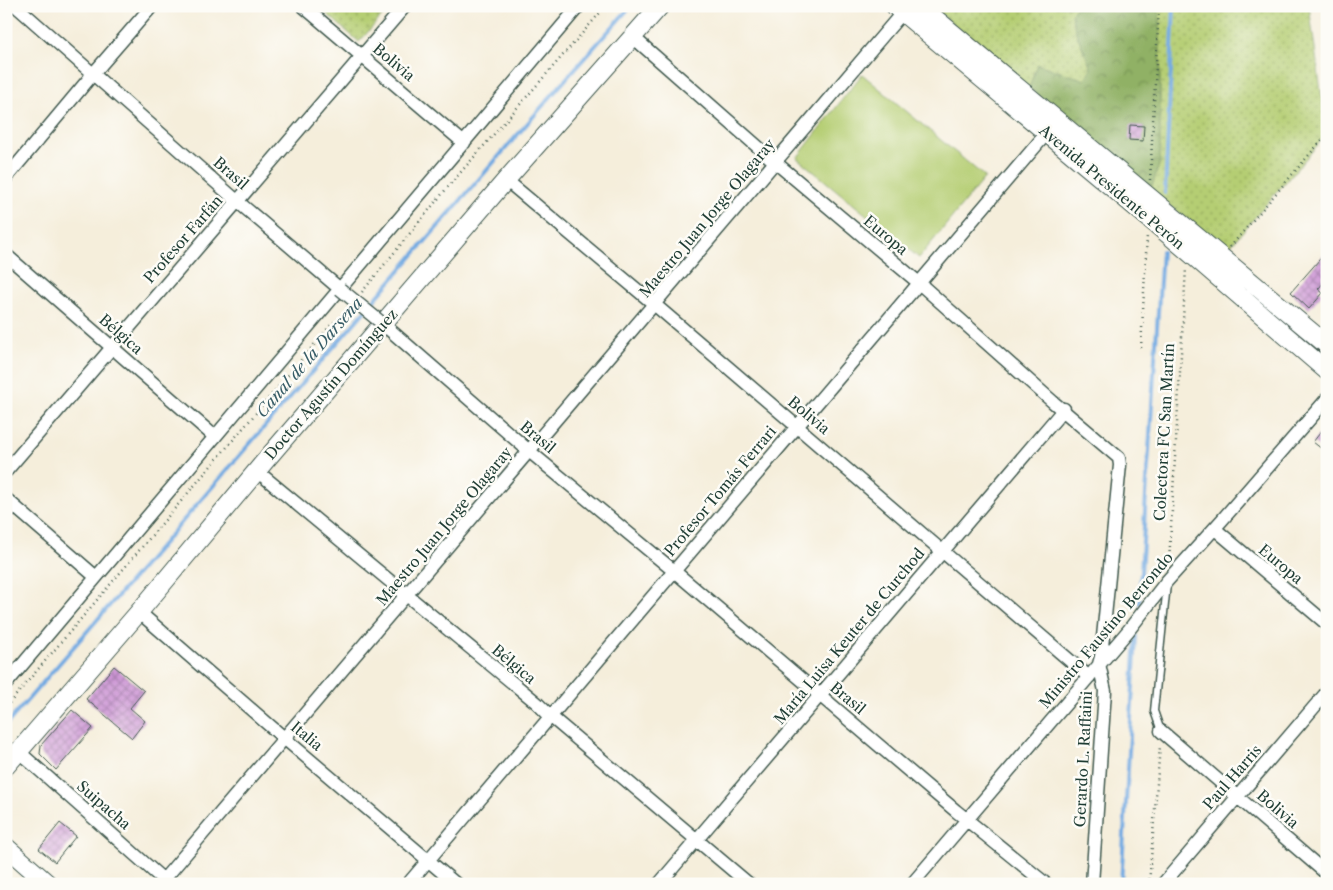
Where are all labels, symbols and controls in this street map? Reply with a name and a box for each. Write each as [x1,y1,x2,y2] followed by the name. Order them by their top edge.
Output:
[369,39,419,85] street label: Bolivia
[1035,120,1189,254] street label: Avenida Presidente Perón
[635,134,779,301] street label: Maestro Juan Jorge Olagaray
[210,153,253,194] street label: Brasil
[140,191,227,287] street label: Profesor Farfán
[860,211,912,259] street label: Europa
[252,293,367,421] water label: Canal de la Darsena
[260,305,402,463] street label: Doctor Agustín Domínguez
[95,310,147,358] street label: Bélgica
[1150,342,1178,521] street label: Colectora FC San Martín
[784,392,834,438] street label: Bolivia
[517,417,560,458] street label: Brasil
[660,422,780,560] street label: Profesor Tomás Ferrari
[372,442,516,609] street label: Maestro Juan Jorge Olagaray
[1255,540,1307,588] street label: Europa
[770,544,928,728] street label: María Luisa Keuter de Curchod
[1035,548,1177,712] street label: Ministro Faustino Berrondo
[488,640,540,688] street label: Bélgica
[827,678,870,719] street label: Brasil
[1070,690,1096,828] street label: Gerardo L. Raffaini
[287,717,327,755] street label: Italia
[1199,741,1265,813] street label: Paul Harris
[73,776,135,834] street label: Suipacha
[1253,786,1303,832] street label: Bolivia

